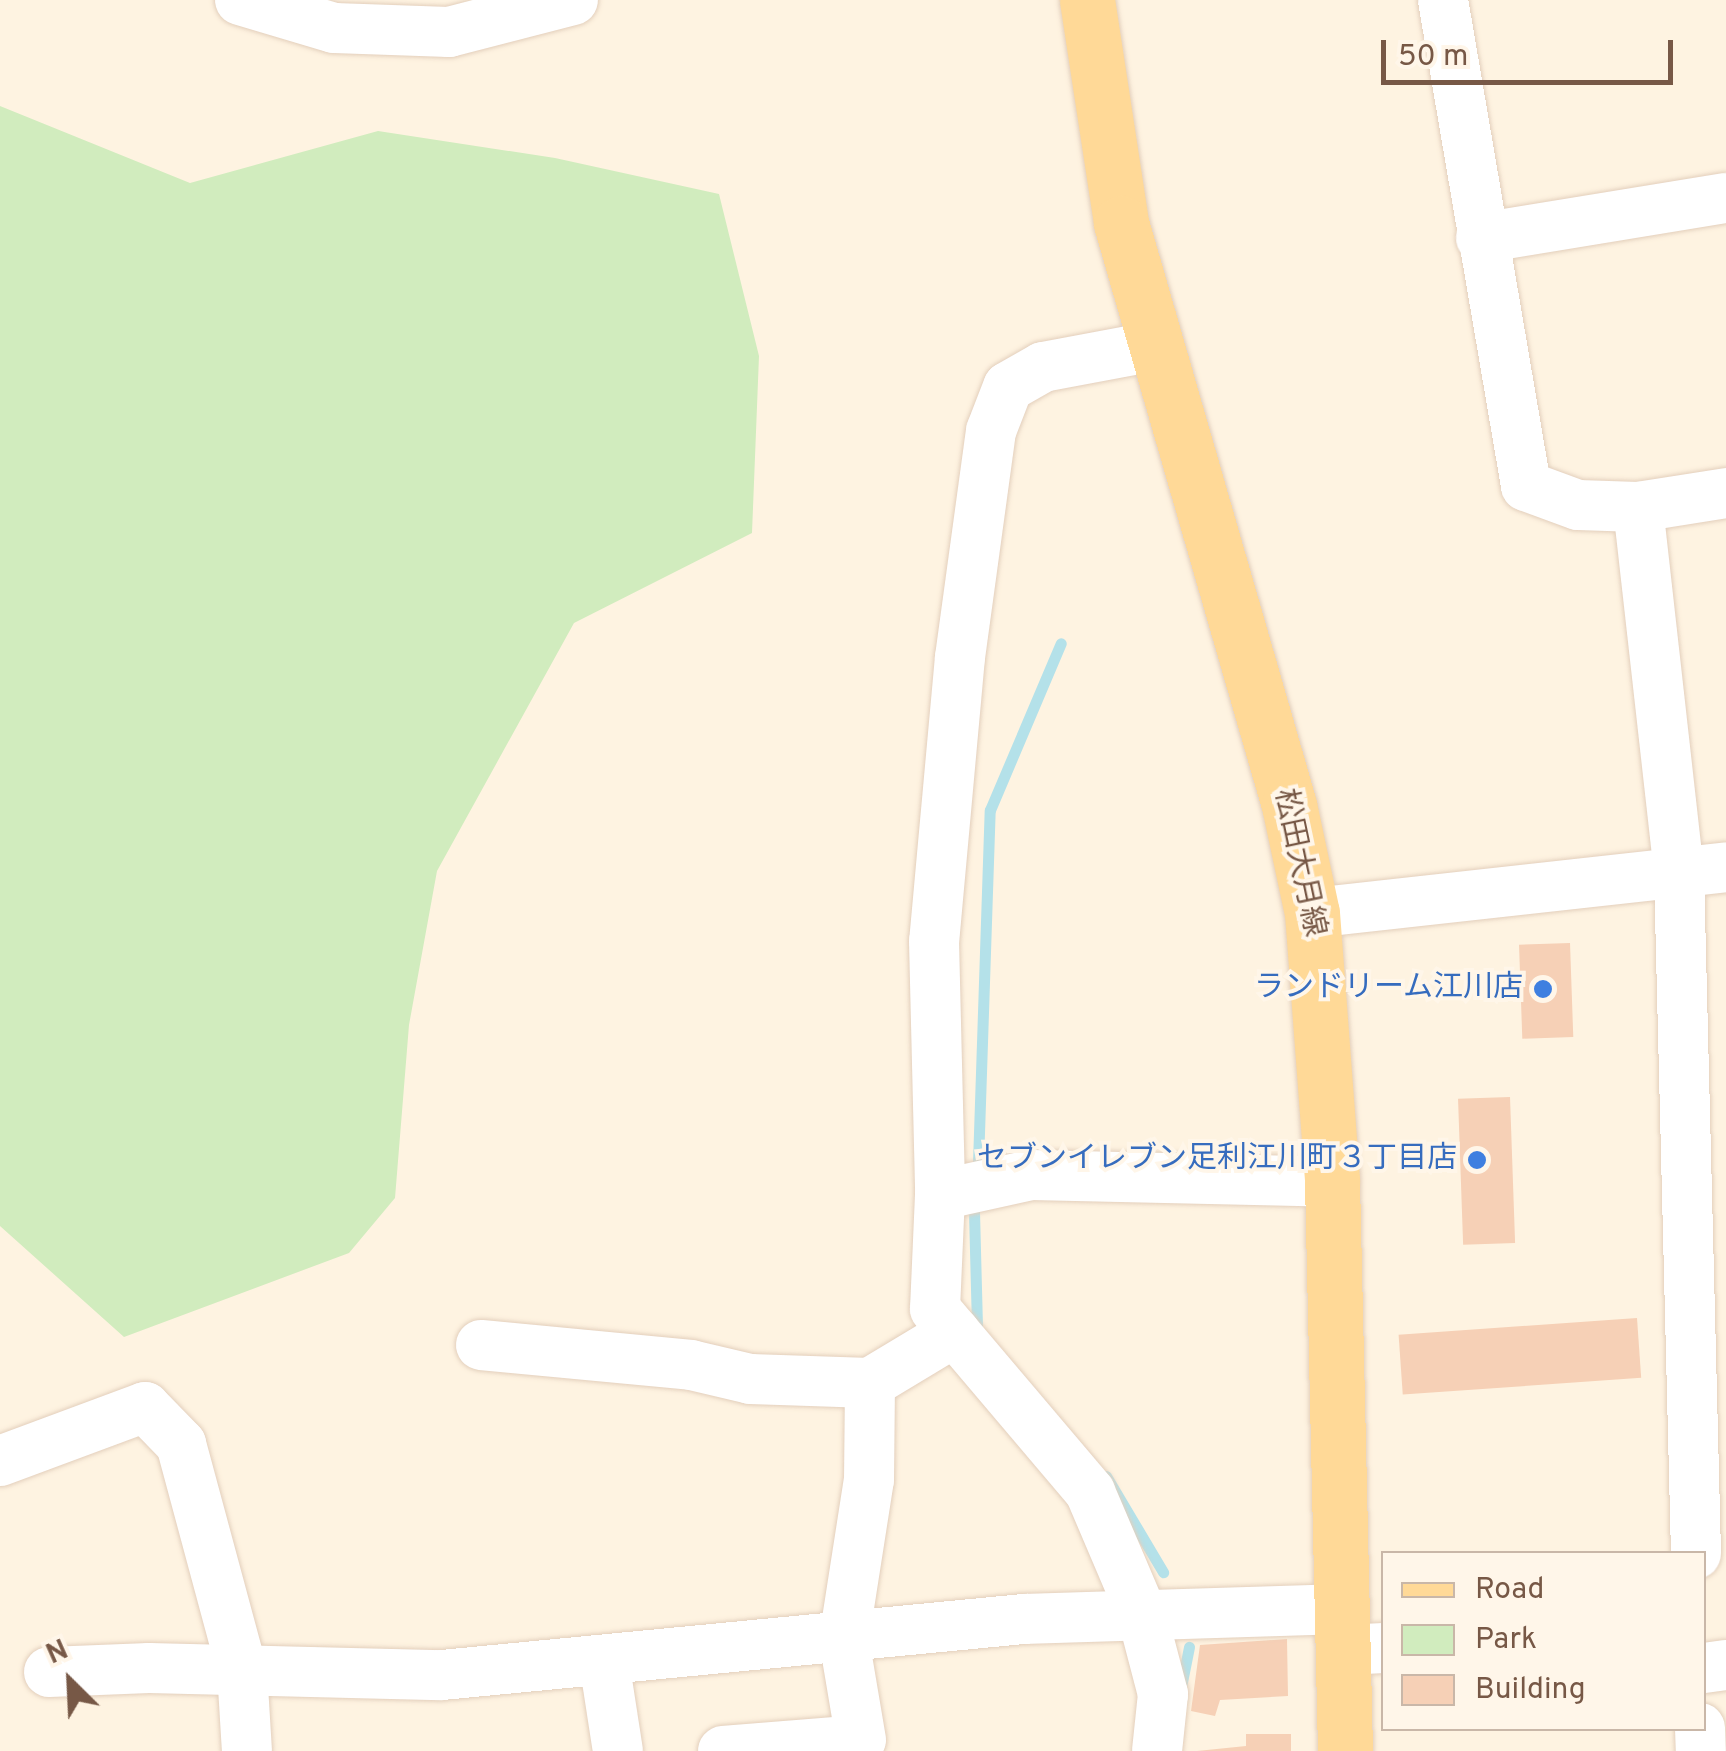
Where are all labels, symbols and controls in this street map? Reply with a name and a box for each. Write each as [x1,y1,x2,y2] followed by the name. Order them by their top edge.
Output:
[1386,20,1678,82] scale bar
[1398,39,1468,76] text: 50 m
[1265,786,1331,940] street label: 松田大月線
[1253,971,1523,1007] place label: ランドリーム江川店
[1532,978,1554,1000] marker: ランドリーム江川店
[977,1142,1457,1178] place label: セブンイレブン足利江川町３丁目店
[1466,1149,1488,1171] marker: セブンイレブン足利江川町３丁目店
[1381,1551,1706,1731] legend
[1475,1572,1544,1609] text: Road
[1475,1622,1537,1659] text: Park
[20,1631,120,1731] north arrow
[41,1633,74,1674] text: N
[1475,1672,1586,1709] text: Building

